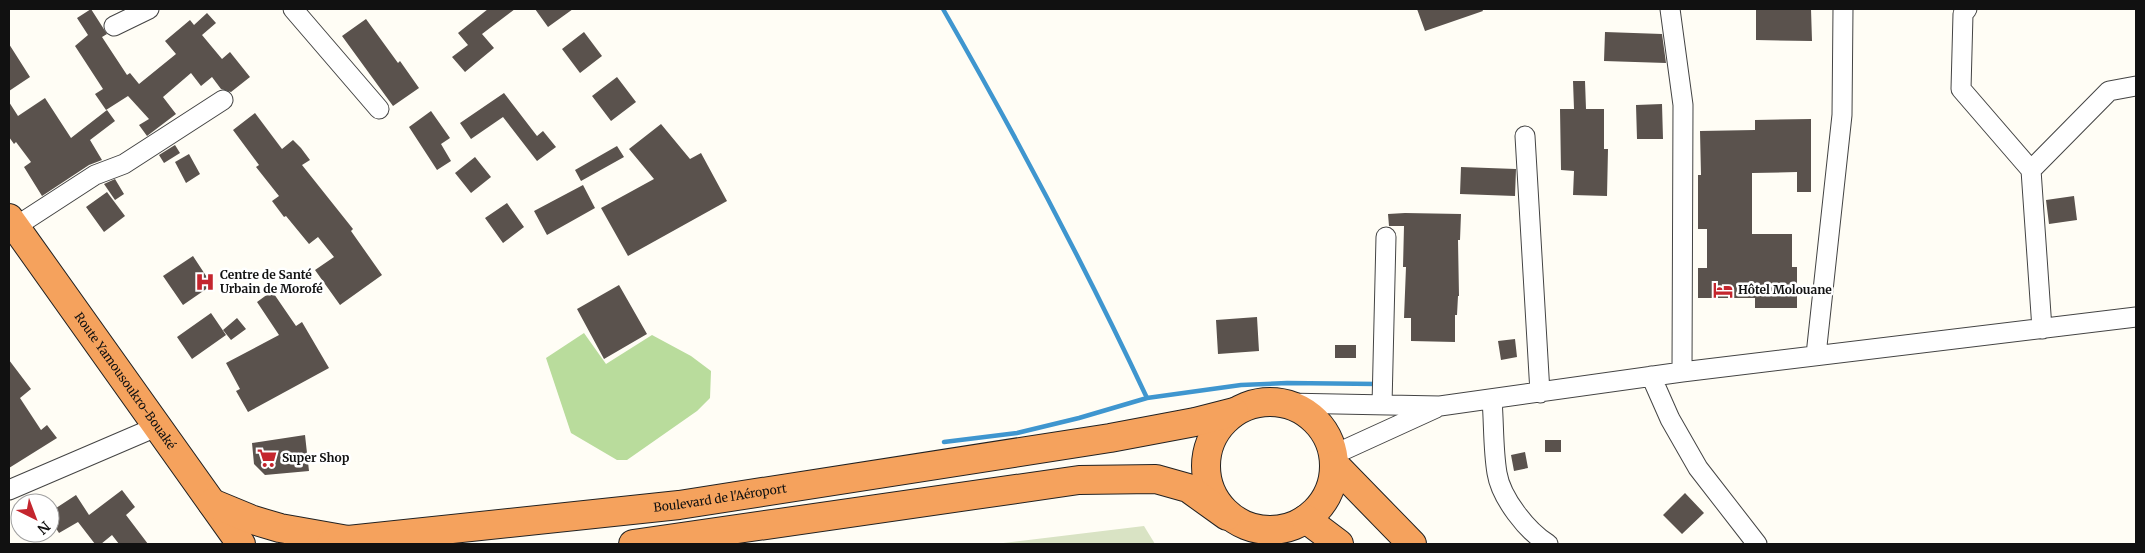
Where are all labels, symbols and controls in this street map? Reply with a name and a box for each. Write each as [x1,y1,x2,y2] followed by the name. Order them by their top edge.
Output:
[220,267,323,296] place label: Centre de Santé Urbain de Morofé
[194,271,216,293] hospital icon: Centre de Santé Urbain de Morofé
[1712,279,1734,301] hotel icon: Hôtel Molouane
[1738,282,1832,297] place label: Hôtel Molouane
[72,309,179,452] street label: Route Yamousoukro-Bouaké
[256,447,278,469] supermarket icon: Super Shop
[282,450,350,465] place label: Super Shop
[653,480,788,515] street label: Boulevard de l'Aéroport
[10,493,60,543] north arrow
[34,517,54,538] text: N

